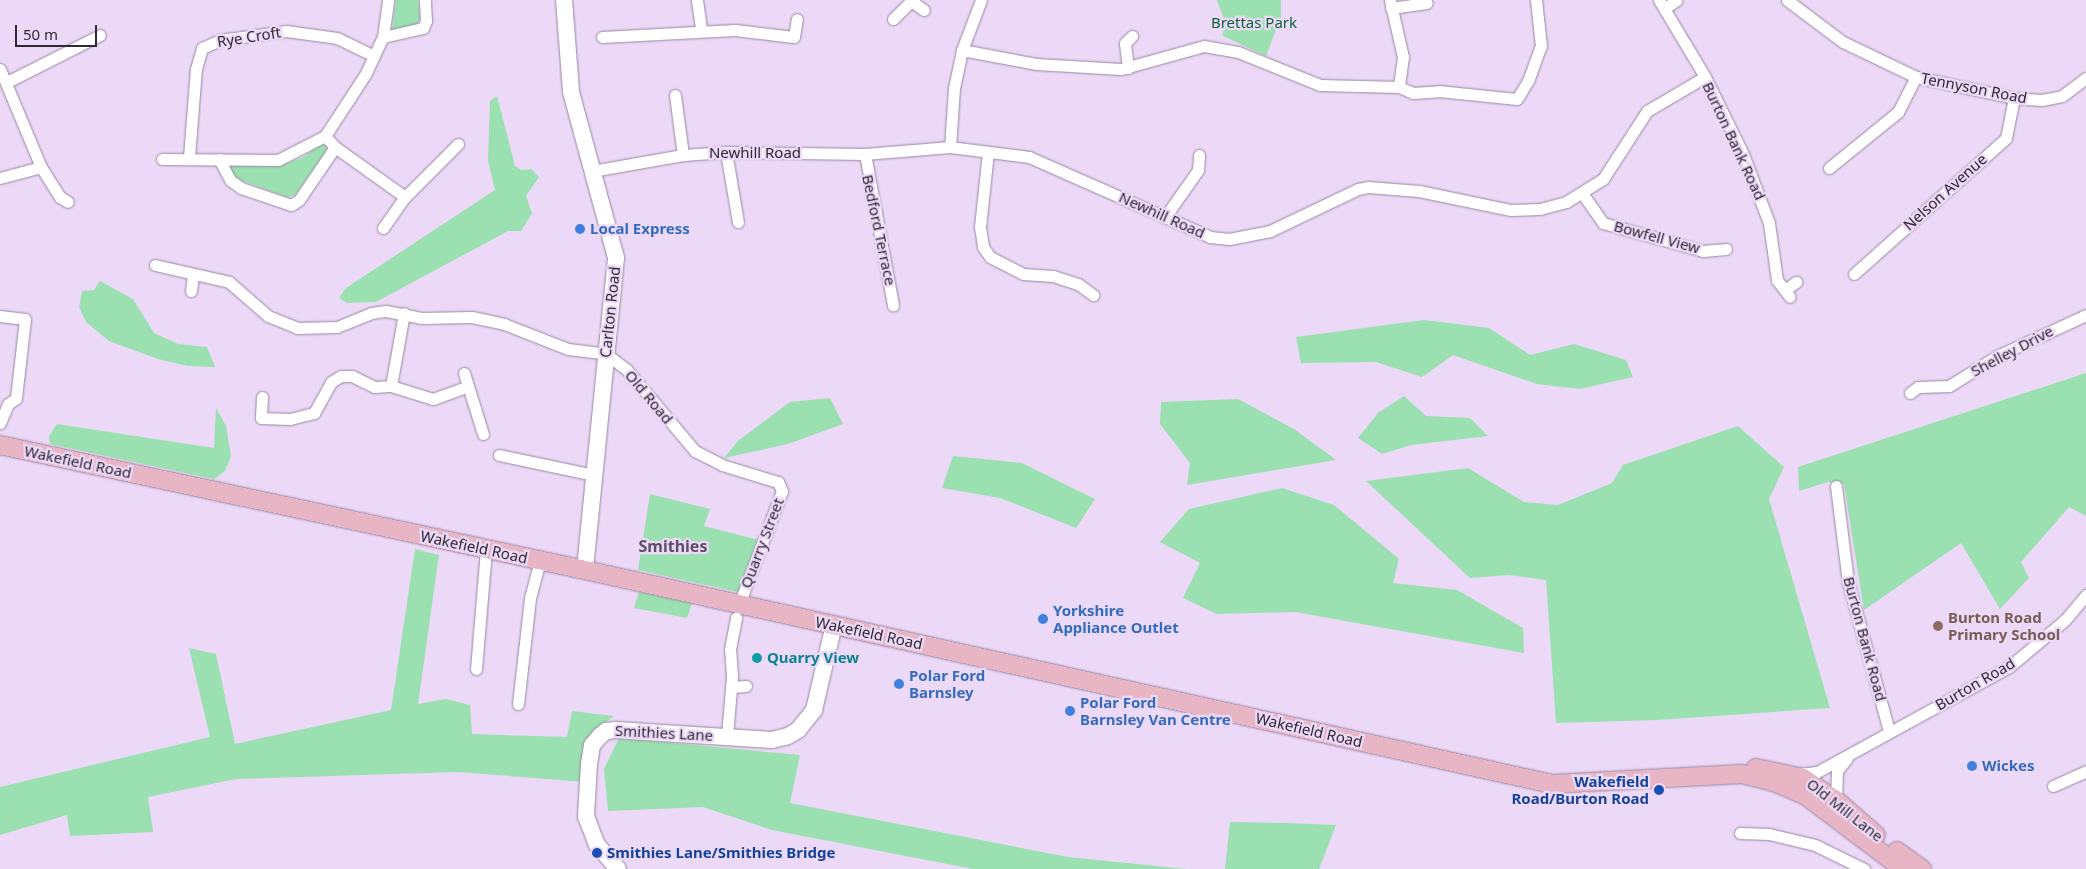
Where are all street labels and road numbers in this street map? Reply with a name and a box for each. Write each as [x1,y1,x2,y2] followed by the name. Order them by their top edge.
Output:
[216,23,282,51] street label: Rye Croft
[1920,69,2028,107] street label: Tennyson Road
[1699,79,1769,203] street label: Burton Bank Road
[709,144,801,162] street label: Newhill Road
[1900,150,1990,234] street label: Nelson Avenue
[858,173,900,287] street label: Bedford Terrace
[1116,188,1208,242] street label: Newhill Road
[1612,217,1702,257] street label: Bowfell View
[596,265,624,359] street label: Carlton Road
[1968,322,2056,380] street label: Shelley Drive
[621,366,677,428] street label: Old Road
[23,442,133,482] street label: Wakefield Road
[737,495,787,591] street label: Quarry Street
[419,527,529,567] street label: Wakefield Road
[1840,575,1890,703] street label: Burton Bank Road
[814,613,924,653] street label: Wakefield Road
[1932,654,2018,714] street label: Burton Road
[1254,709,1364,751] street label: Wakefield Road
[614,721,714,745] street label: Smithies Lane
[1803,775,1887,845] street label: Old Mill Lane

